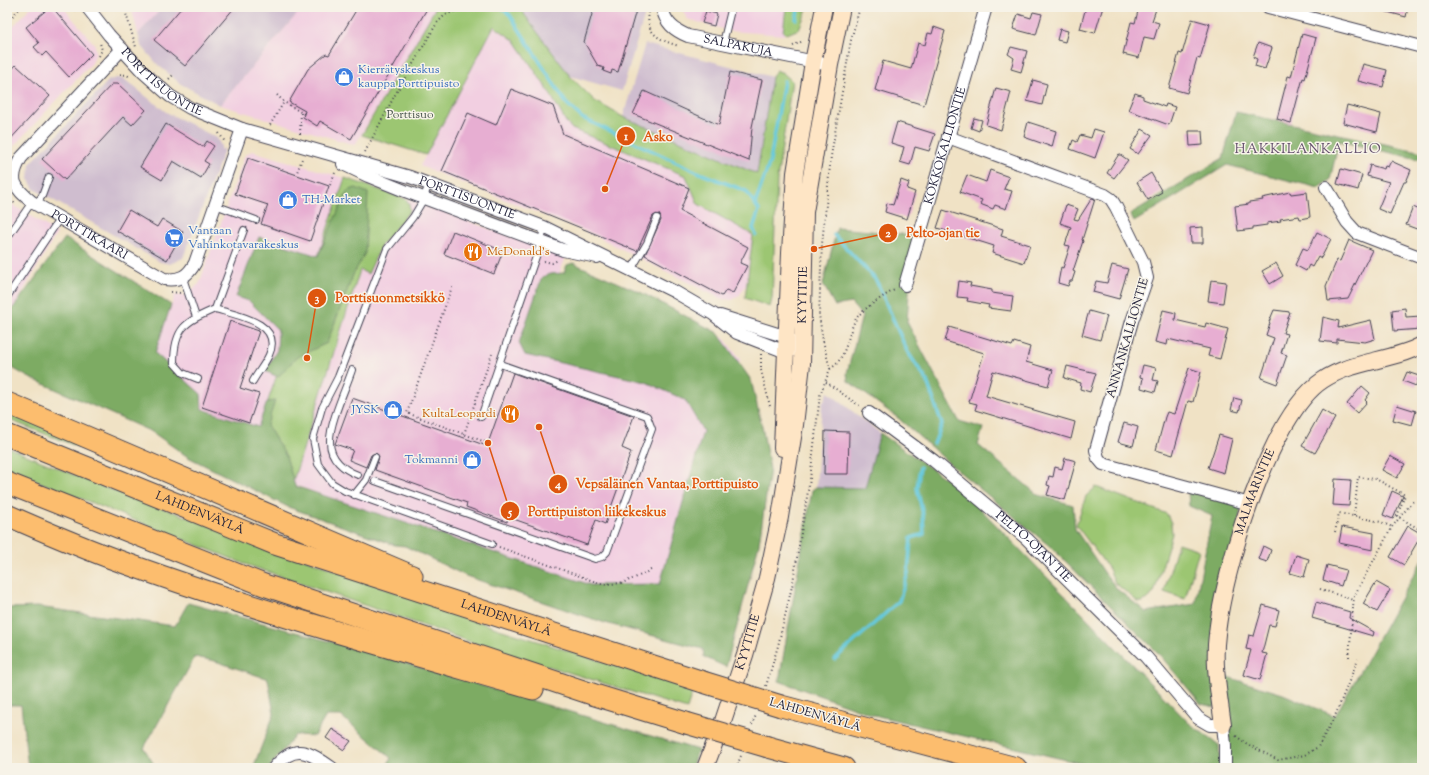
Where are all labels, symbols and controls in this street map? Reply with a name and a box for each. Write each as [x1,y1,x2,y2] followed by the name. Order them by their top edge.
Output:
[702,30,775,62] street label: SALPAKUJA
[116,44,206,121] street label: PORTTISUONTIE
[358,61,460,93] place label: Kierrätyskeskus kauppa Porttipuisto
[333,66,355,88] shop icon: Kierrätyskeskus kauppa Porttipuisto
[920,84,971,207] street label: KOKKOKALLIONTIE
[386,106,434,124] park label: Porttisuo
[616,124,681,149] callout: Asko
[623,128,629,146] text: 1
[643,129,673,147] text: Asko
[1234,140,1382,160] district label: HAKKILANKALLIO
[416,172,518,225] street label: PORTTISUONTIE
[277,189,299,211] shop icon: TH-Market
[302,191,361,209] place label: TH-Market
[47,206,131,265] street label: PORTTIKAARI
[878,220,988,245] callout: Pelto-ojan tie
[188,222,299,254] place label: Vantaan Vahinkotavarakeskus
[885,225,891,243] text: 2
[906,225,980,243] text: Pelto-ojan tie
[163,227,185,249] supermarket icon: Vantaan Vahinkotavarakeskus
[462,241,484,263] restaurant icon: McDonald's
[487,243,550,261] place label: McDonald's
[794,265,813,324] street label: KYYTITIE
[1102,275,1154,400] street label: ANNANKALLIONTIE
[307,285,453,310] callout: Porttisuonmetsikkö
[315,290,320,308] text: 3
[335,290,445,308] text: Porttisuonmetsikkö
[382,399,404,421] shop icon: JYSK
[350,401,379,419] place label: JYSK
[499,403,521,425] restaurant icon: KultaLeopardi
[422,405,497,423] place label: KultaLeopardi
[1231,445,1280,537] street label: MALMARINTIE
[461,449,483,471] shop icon: Tokmanni
[405,451,459,469] place label: Tokmanni
[548,471,767,496] callout: Vepsäläinen Vantaa, Porttipuisto
[554,476,561,494] text: 4
[576,476,758,494] text: Vepsäläinen Vantaa, Porttipuisto
[153,487,247,540] street label: LAHDENVÄYLÄ
[500,499,674,524] callout: Porttipuiston liikekeskus
[507,504,513,522] text: 5
[528,504,666,522] text: Porttipuiston liikekeskus
[991,507,1076,587] street label: PELTO-OJAN TIE
[458,595,554,642] street label: LAHDENVÄYLÄ
[732,612,765,673] street label: KYYTITIE
[767,693,863,737] street label: LAHDENVÄYLÄ

